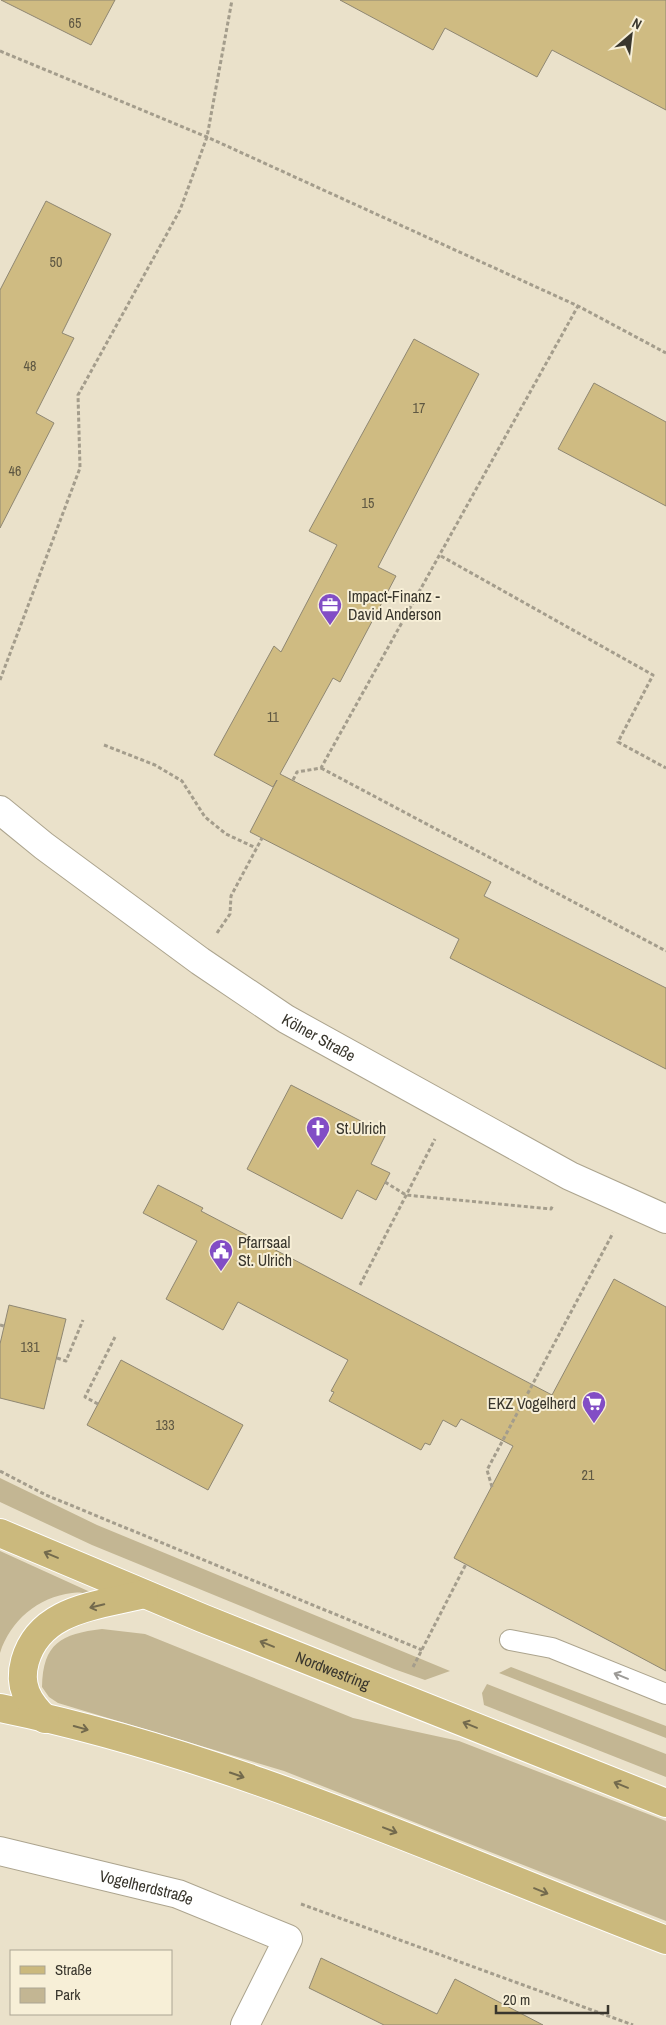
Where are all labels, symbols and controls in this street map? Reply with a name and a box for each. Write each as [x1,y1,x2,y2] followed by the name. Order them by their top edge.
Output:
[606,10,656,60] north arrow
[69,14,81,32] house number: 65
[629,14,645,33] text: N
[50,253,62,271] house number: 50
[24,357,36,375] house number: 48
[413,399,425,417] house number: 17
[9,462,21,480] house number: 46
[362,494,374,512] house number: 15
[348,585,441,625] place label: Impact-Finanz - David Anderson
[317,592,343,626] office icon: Impact-Finanz - David Anderson
[267,708,280,726] house number: 11
[278,1008,360,1066] street label: Kölner Straße
[305,1115,331,1149] church icon: St.Ulrich
[336,1117,386,1139] place label: St.Ulrich
[238,1231,292,1271] place label: Pfarrsaal St. Ulrich
[208,1238,234,1272] public building icon: Pfarrsaal St. Ulrich
[20,1338,40,1356] house number: 131
[581,1390,607,1424] supermarket icon: EKZ Vogelherd
[488,1392,576,1414] place label: EKZ Vogelherd
[155,1416,175,1434] house number: 133
[582,1466,595,1484] house number: 21
[44,1550,59,1559] one-way arrow
[90,1602,106,1611] one-way arrow
[260,1639,276,1648] one-way arrow
[292,1645,374,1695] street label: Nordwestring
[614,1671,629,1680] one-way arrow
[462,1720,477,1729] one-way arrow
[73,1724,89,1734] one-way arrow
[229,1771,244,1780] one-way arrow
[614,1780,629,1789] one-way arrow
[382,1827,397,1836] one-way arrow
[97,1864,197,1910] street label: Vogelherdstraße
[533,1886,548,1896] one-way arrow
[10,1950,172,2015] legend
[55,1959,92,1980] text: Straße
[496,1982,608,2014] scale bar
[55,1984,81,2005] text: Park
[503,1989,530,2010] text: 20 m

